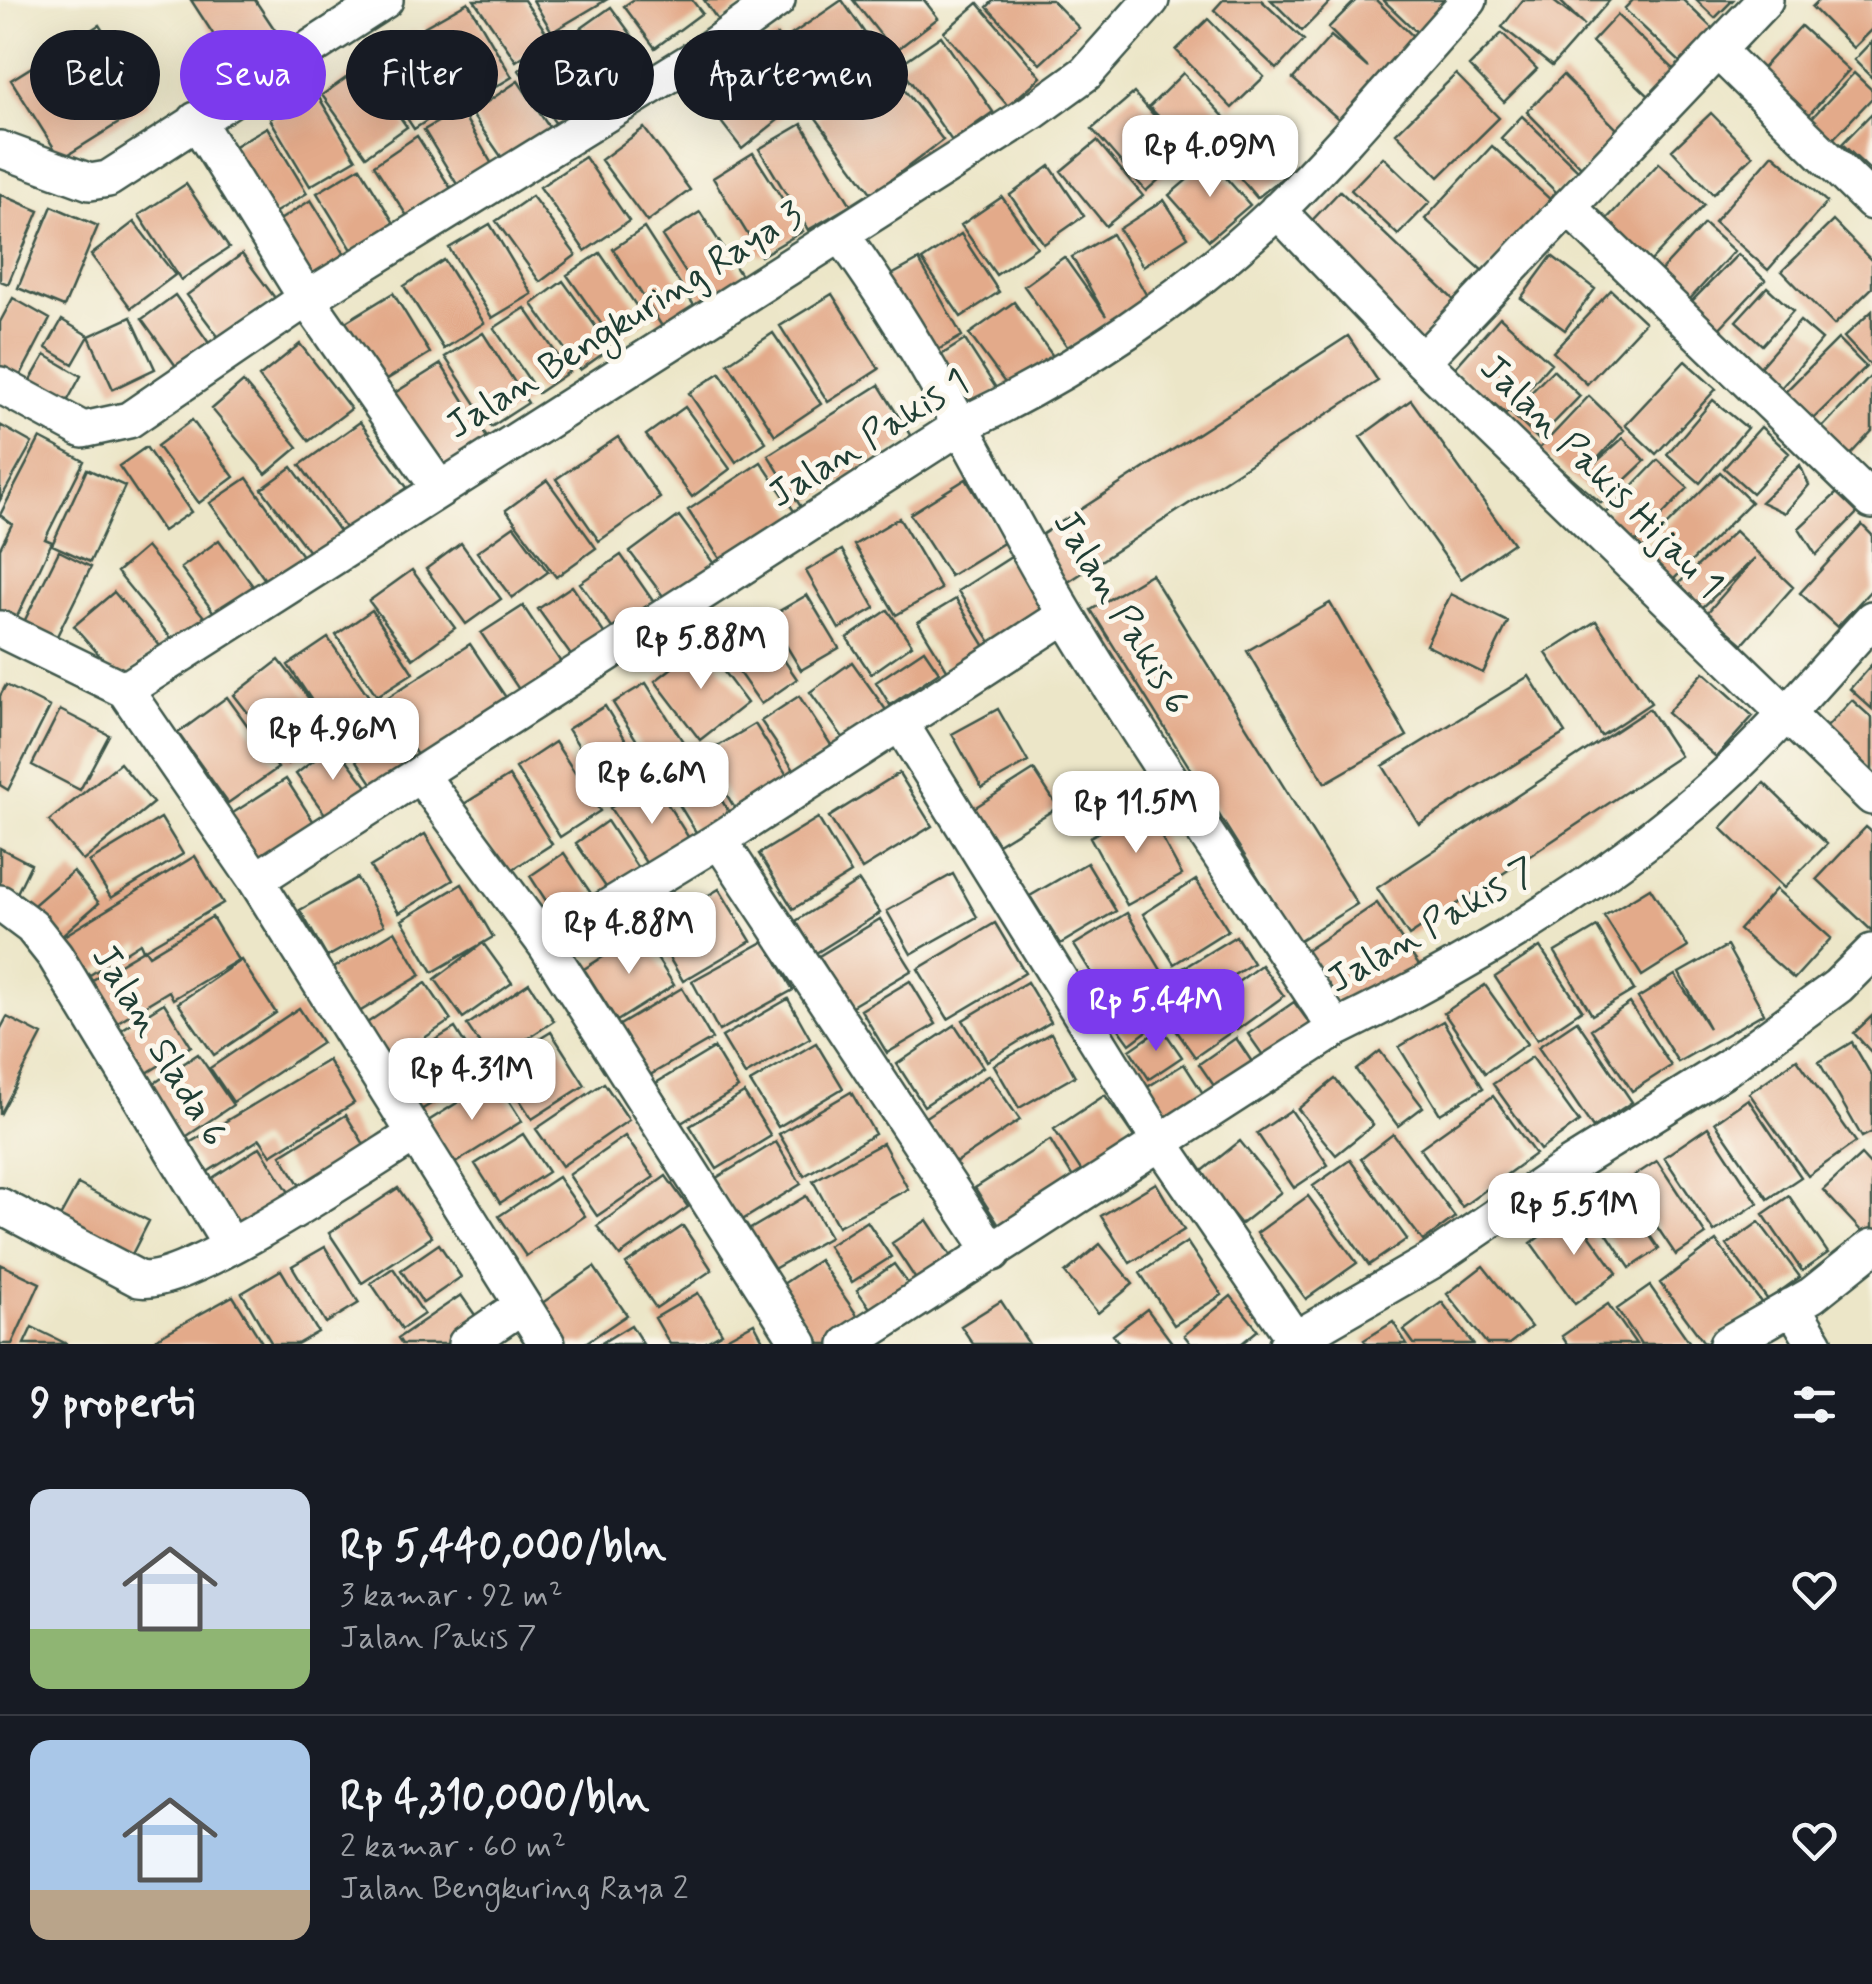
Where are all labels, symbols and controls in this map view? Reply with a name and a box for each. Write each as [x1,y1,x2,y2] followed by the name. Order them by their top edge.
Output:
[30,30,160,120] chip: Beli
[180,30,326,120] chip: Sewa
[346,30,498,120] chip: Filter
[518,30,654,120] chip: Baru
[674,30,908,120] chip: Apartemen
[1107,115,1313,200] pin: Rp 4.09M
[1144,126,1276,168] text: Rp 4.09M
[437,191,815,454] street label: Jalan Bengkuring Raya 3
[1468,344,1734,610] street label: Jalan Pakis Hijau 1
[760,358,978,520] street label: Jalan Pakis 1
[1041,502,1201,724] street label: Jalan Pakis 6
[598,607,804,692] pin: Rp 5.88M
[636,618,766,660] text: Rp 5.88M
[230,698,436,783] pin: Rp 4.96M
[269,709,397,751] text: Rp 4.96M
[560,742,744,827] pin: Rp 6.6M
[598,753,706,795] text: Rp 6.6M
[1033,771,1239,856] pin: Rp 11.5M
[1074,782,1198,824] text: Rp 11.5M
[1319,846,1545,1006] street label: Jalan Pakis 7
[526,892,732,977] pin: Rp 4.88M
[564,903,694,945] text: Rp 4.88M
[79,936,239,1156] street label: Jalan Slada 6
[1053,969,1259,1054] pin: Rp 5.44M
[1089,980,1223,1022] text: Rp 5.44M
[369,1038,575,1123] pin: Rp 4.31M
[411,1049,533,1091] text: Rp 4.31M
[1471,1173,1677,1258] pin: Rp 5.51M
[1510,1184,1638,1226] text: Rp 5.51M
[30,1377,195,1432] text: 9 properti
[1787,1377,1842,1432] icon: filters
[340,1520,666,1575] text: Rp 5,440,000/bln
[110,1529,230,1649] icon: home
[1787,1562,1842,1617] icon: heart
[340,1575,563,1617] text: 3 kamar · 92 m²
[340,1617,536,1659] text: Jalan Pakis 7
[340,1771,649,1826] text: Rp 4,310,000/bln
[110,1780,230,1900] icon: home
[1787,1813,1842,1868] icon: heart
[340,1826,566,1868] text: 2 kamar · 60 m²
[340,1868,688,1910] text: Jalan Bengkuring Raya 2

